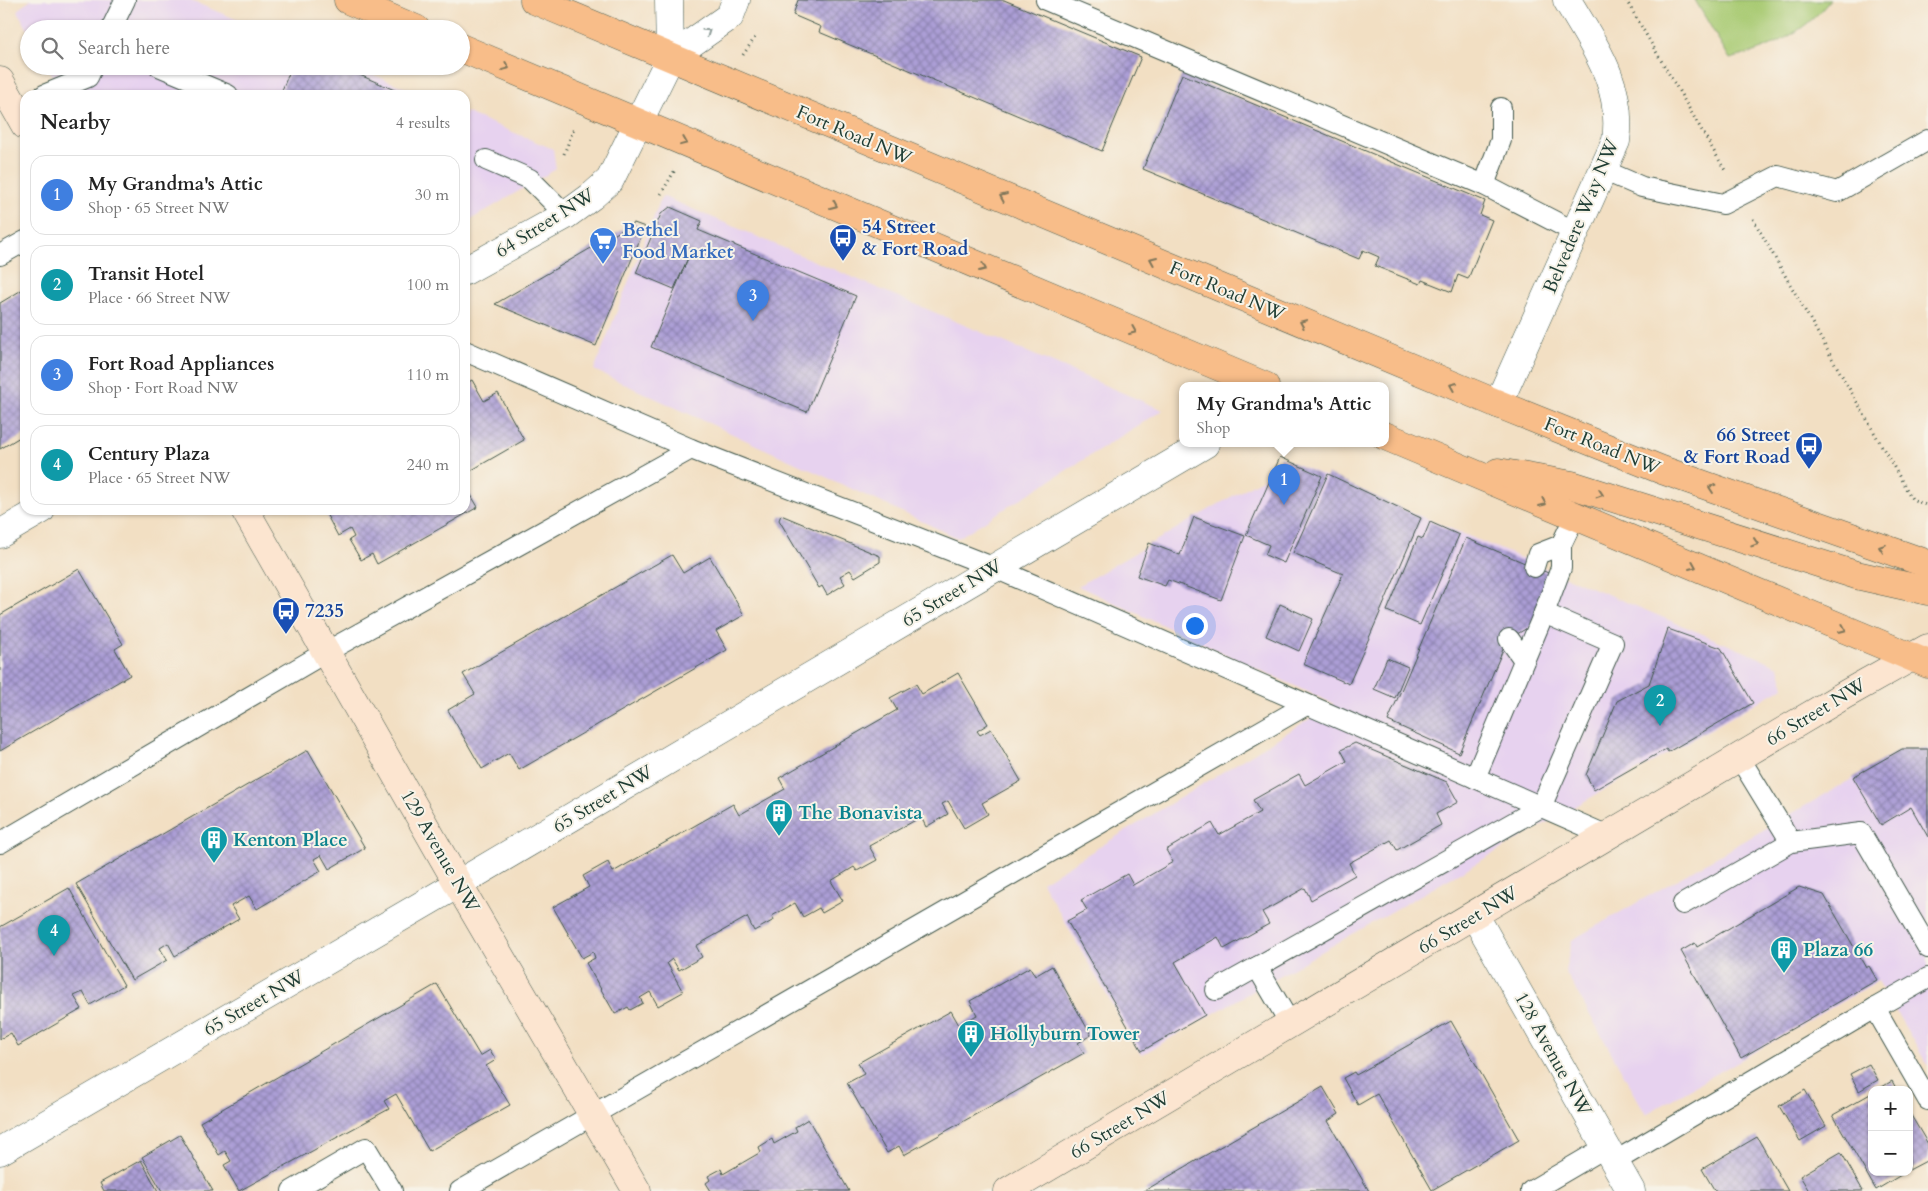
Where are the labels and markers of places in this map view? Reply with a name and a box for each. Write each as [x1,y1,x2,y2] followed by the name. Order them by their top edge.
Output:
[862,214,968,262] place label: 54 Street & Fort Road
[622,217,734,265] place label: Bethel Food Market
[828,223,858,262] bus stop icon: 54 Street & Fort Road
[588,226,618,265] supermarket icon: Bethel Food Market
[737,280,769,321] pin: 3
[1684,422,1790,470] place label: 66 Street & Fort Road
[1794,431,1824,470] bus stop icon: 66 Street & Fort Road
[1268,464,1300,505] pin: 1
[271,596,301,635] bus stop icon: 7235
[305,598,344,624] place label: 7235
[1644,685,1676,726] pin: 2
[764,798,794,837] building icon: The Bonavista
[798,800,923,826] place label: The Bonavista
[199,825,229,864] building icon: Kenton Place
[233,827,348,853] place label: Kenton Place
[38,915,70,956] pin: 4
[1769,935,1799,974] building icon: Plaza 66
[1803,937,1874,963] place label: Plaza 66
[956,1019,986,1058] building icon: Hollyburn Tower
[990,1021,1140,1047] place label: Hollyburn Tower

